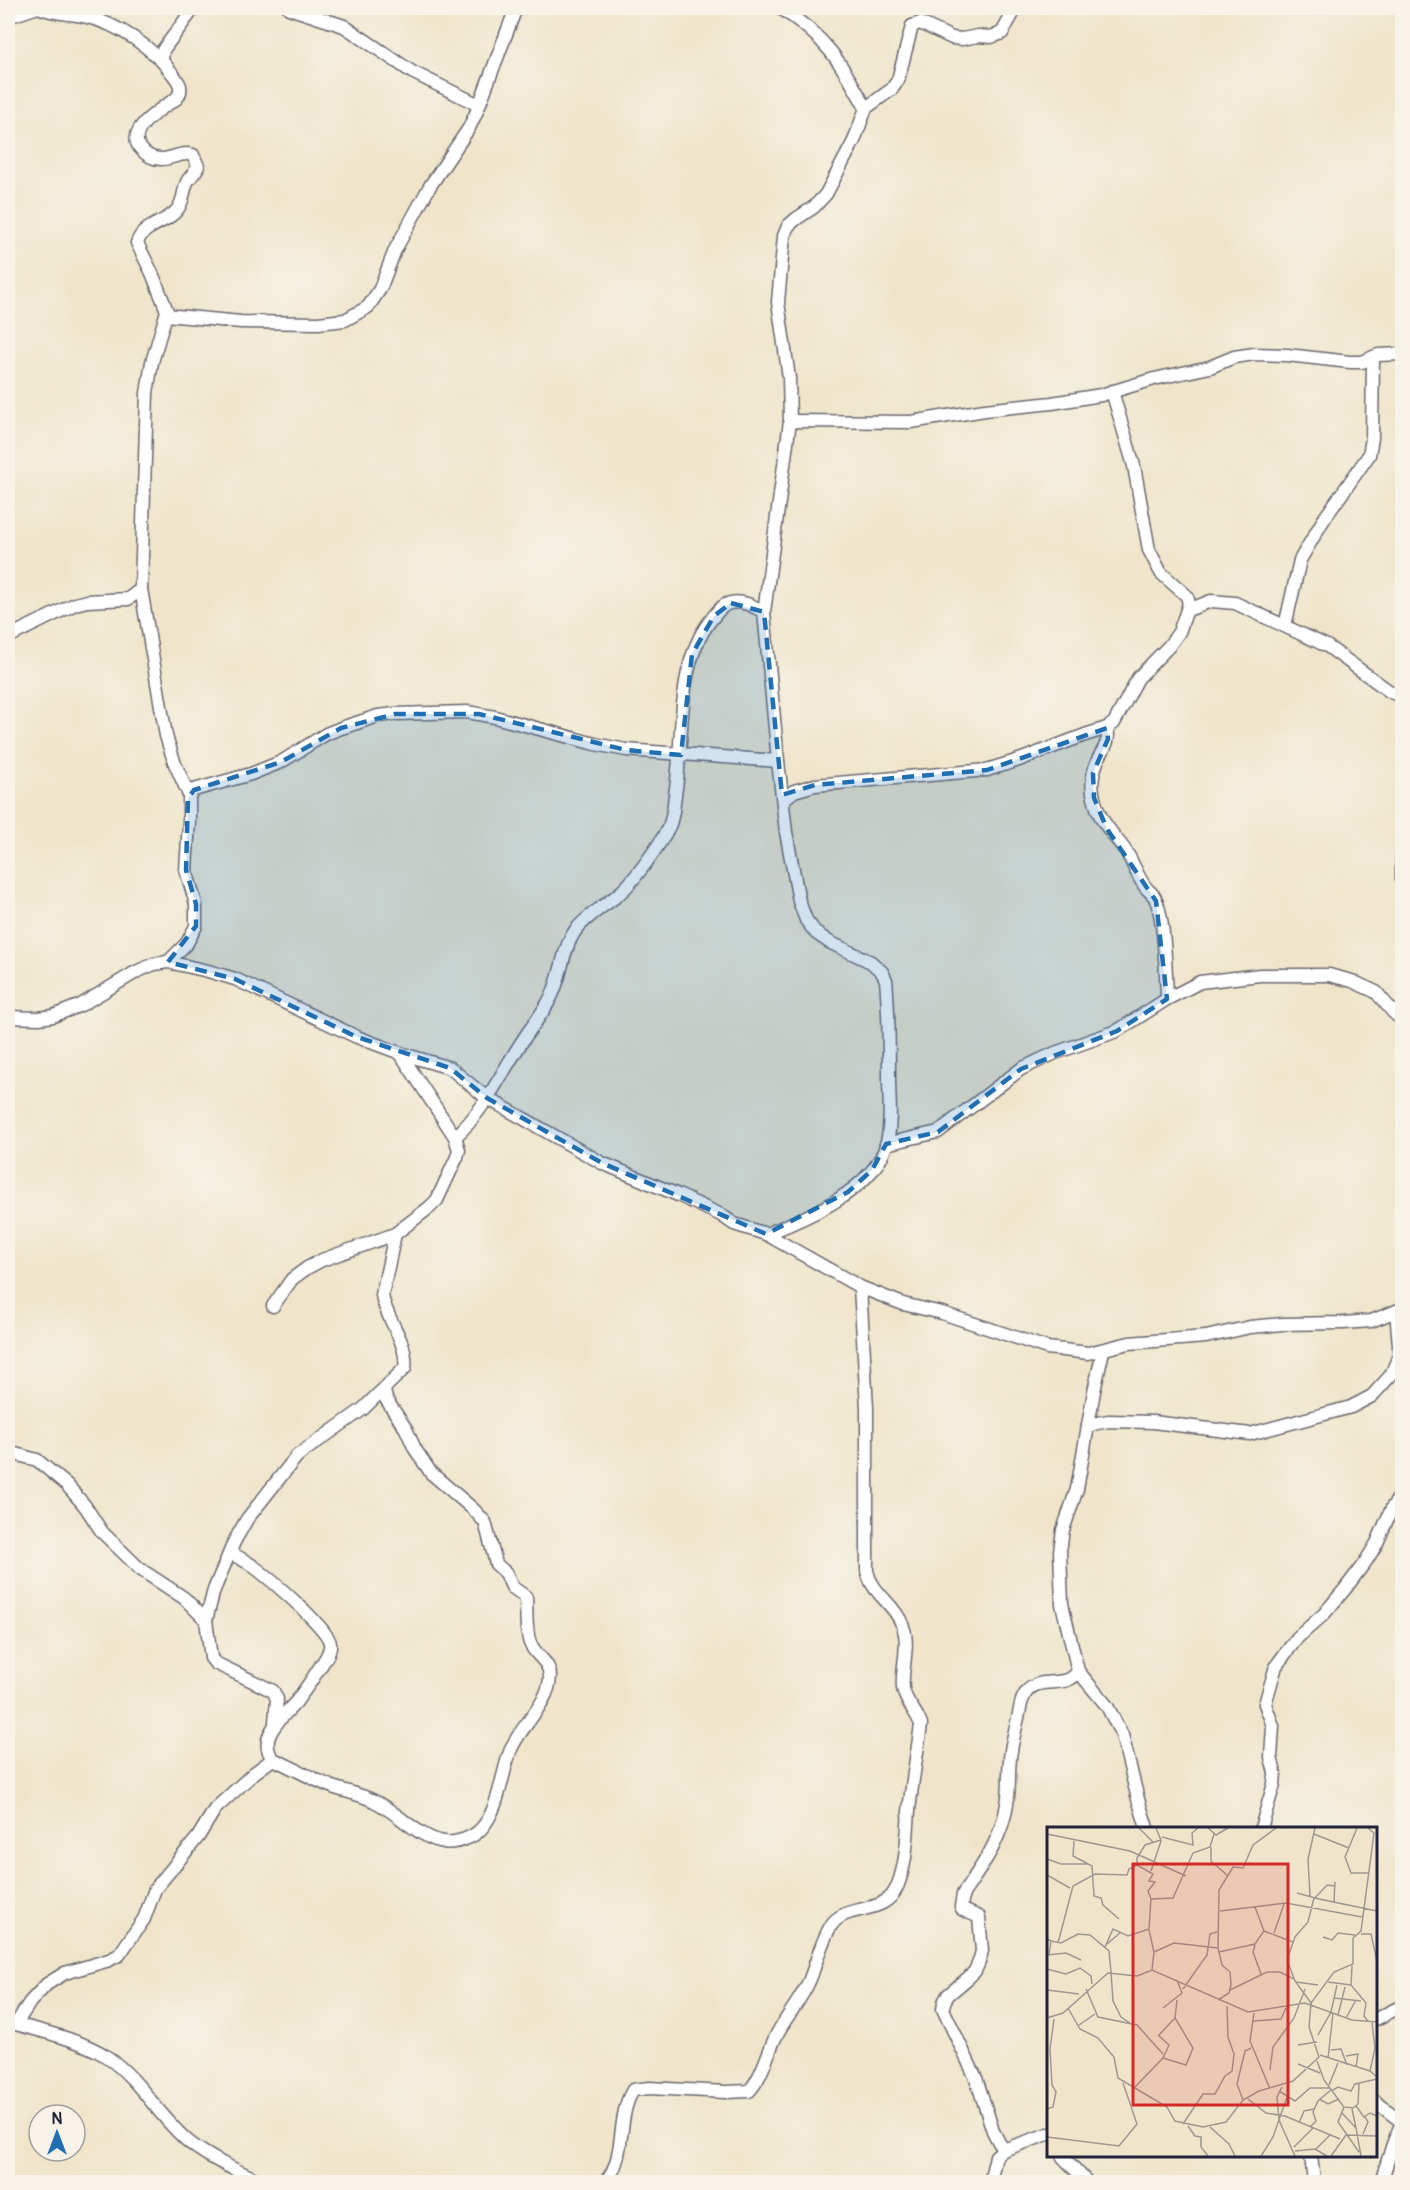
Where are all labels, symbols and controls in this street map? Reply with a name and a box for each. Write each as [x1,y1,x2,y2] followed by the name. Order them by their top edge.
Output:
[1047,1827,1377,2157] inset map
[27,2103,87,2163] north arrow
[52,2109,63,2129] text: N

